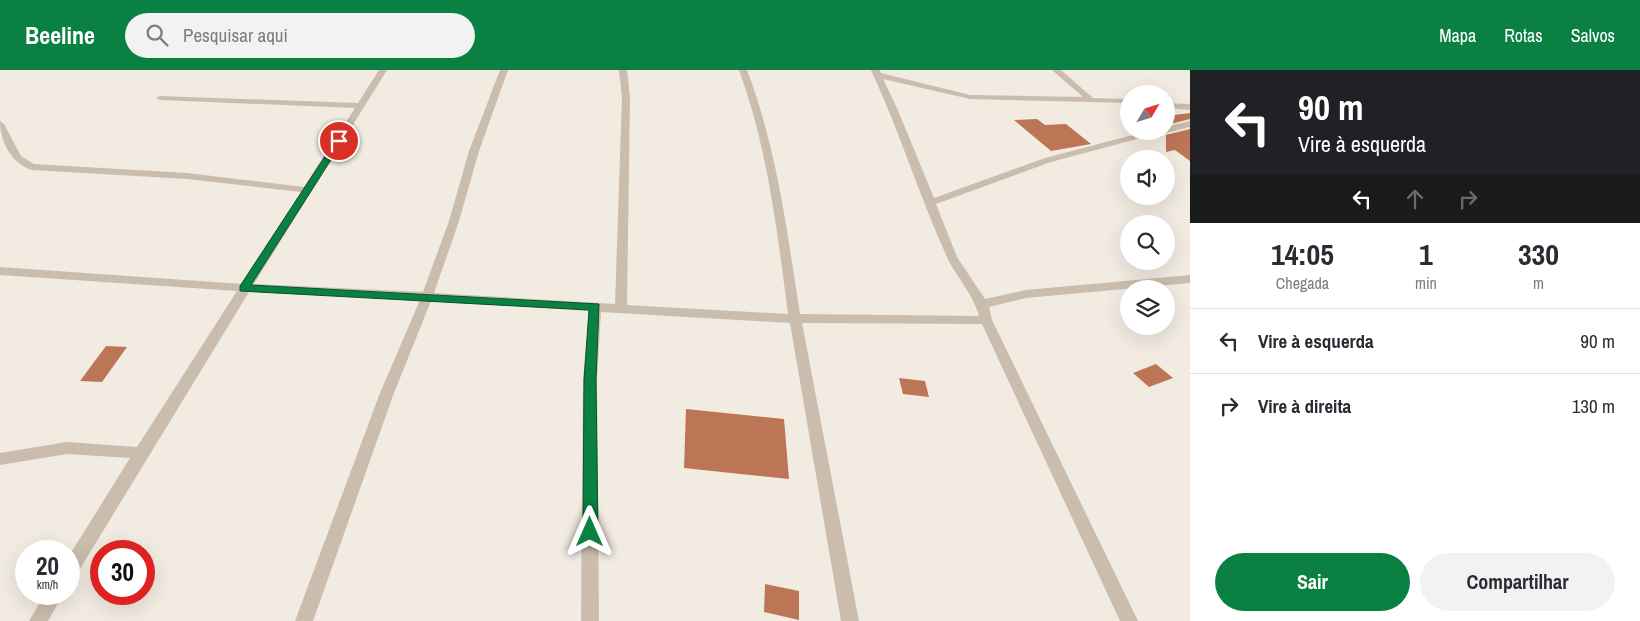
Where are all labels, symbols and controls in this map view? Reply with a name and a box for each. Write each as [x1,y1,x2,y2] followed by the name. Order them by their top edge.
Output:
[125,13,475,58] search box
[25,19,95,51] text: Beeline
[143,21,171,49] icon: search
[183,22,288,48] text: Pesquisar aqui
[1439,23,1476,48] text: Mapa
[1504,23,1543,48] text: Rotas
[1571,23,1615,48] text: Salvos
[1298,84,1363,131] text: 90 m
[1120,85,1175,140] north arrow
[1120,85,1175,335] map controls
[1215,90,1280,155] icon: left
[318,120,360,162] pin
[325,127,353,155] icon: arrive
[1298,129,1426,159] text: Vire à esquerda
[1120,150,1175,205] button: sound
[1348,185,1376,213] icon: left
[1401,185,1429,213] icon: ahead
[1454,185,1482,213] icon: right
[1120,215,1175,270] button: search
[1271,234,1334,274] text: 14:05
[1419,234,1433,274] text: 1
[1518,234,1559,274] text: 330
[1276,272,1329,294] text: Chegada
[1415,272,1437,294] text: min
[1533,272,1544,294] text: m
[1120,280,1175,335] button: layers
[1215,327,1243,355] icon: left
[1258,328,1374,354] text: Vire à esquerda
[1580,328,1615,354] text: 90 m
[1215,392,1243,420] icon: right
[1258,393,1351,419] text: Vire à direita
[1572,393,1615,419] text: 130 m
[563,505,615,557] position arrow
[90,540,155,605] speed limit sign: 30
[36,549,59,583] text: 20
[1215,553,1410,611] button: Sair
[1420,553,1615,611] button: Compartilhar
[37,577,58,593] text: km/h

